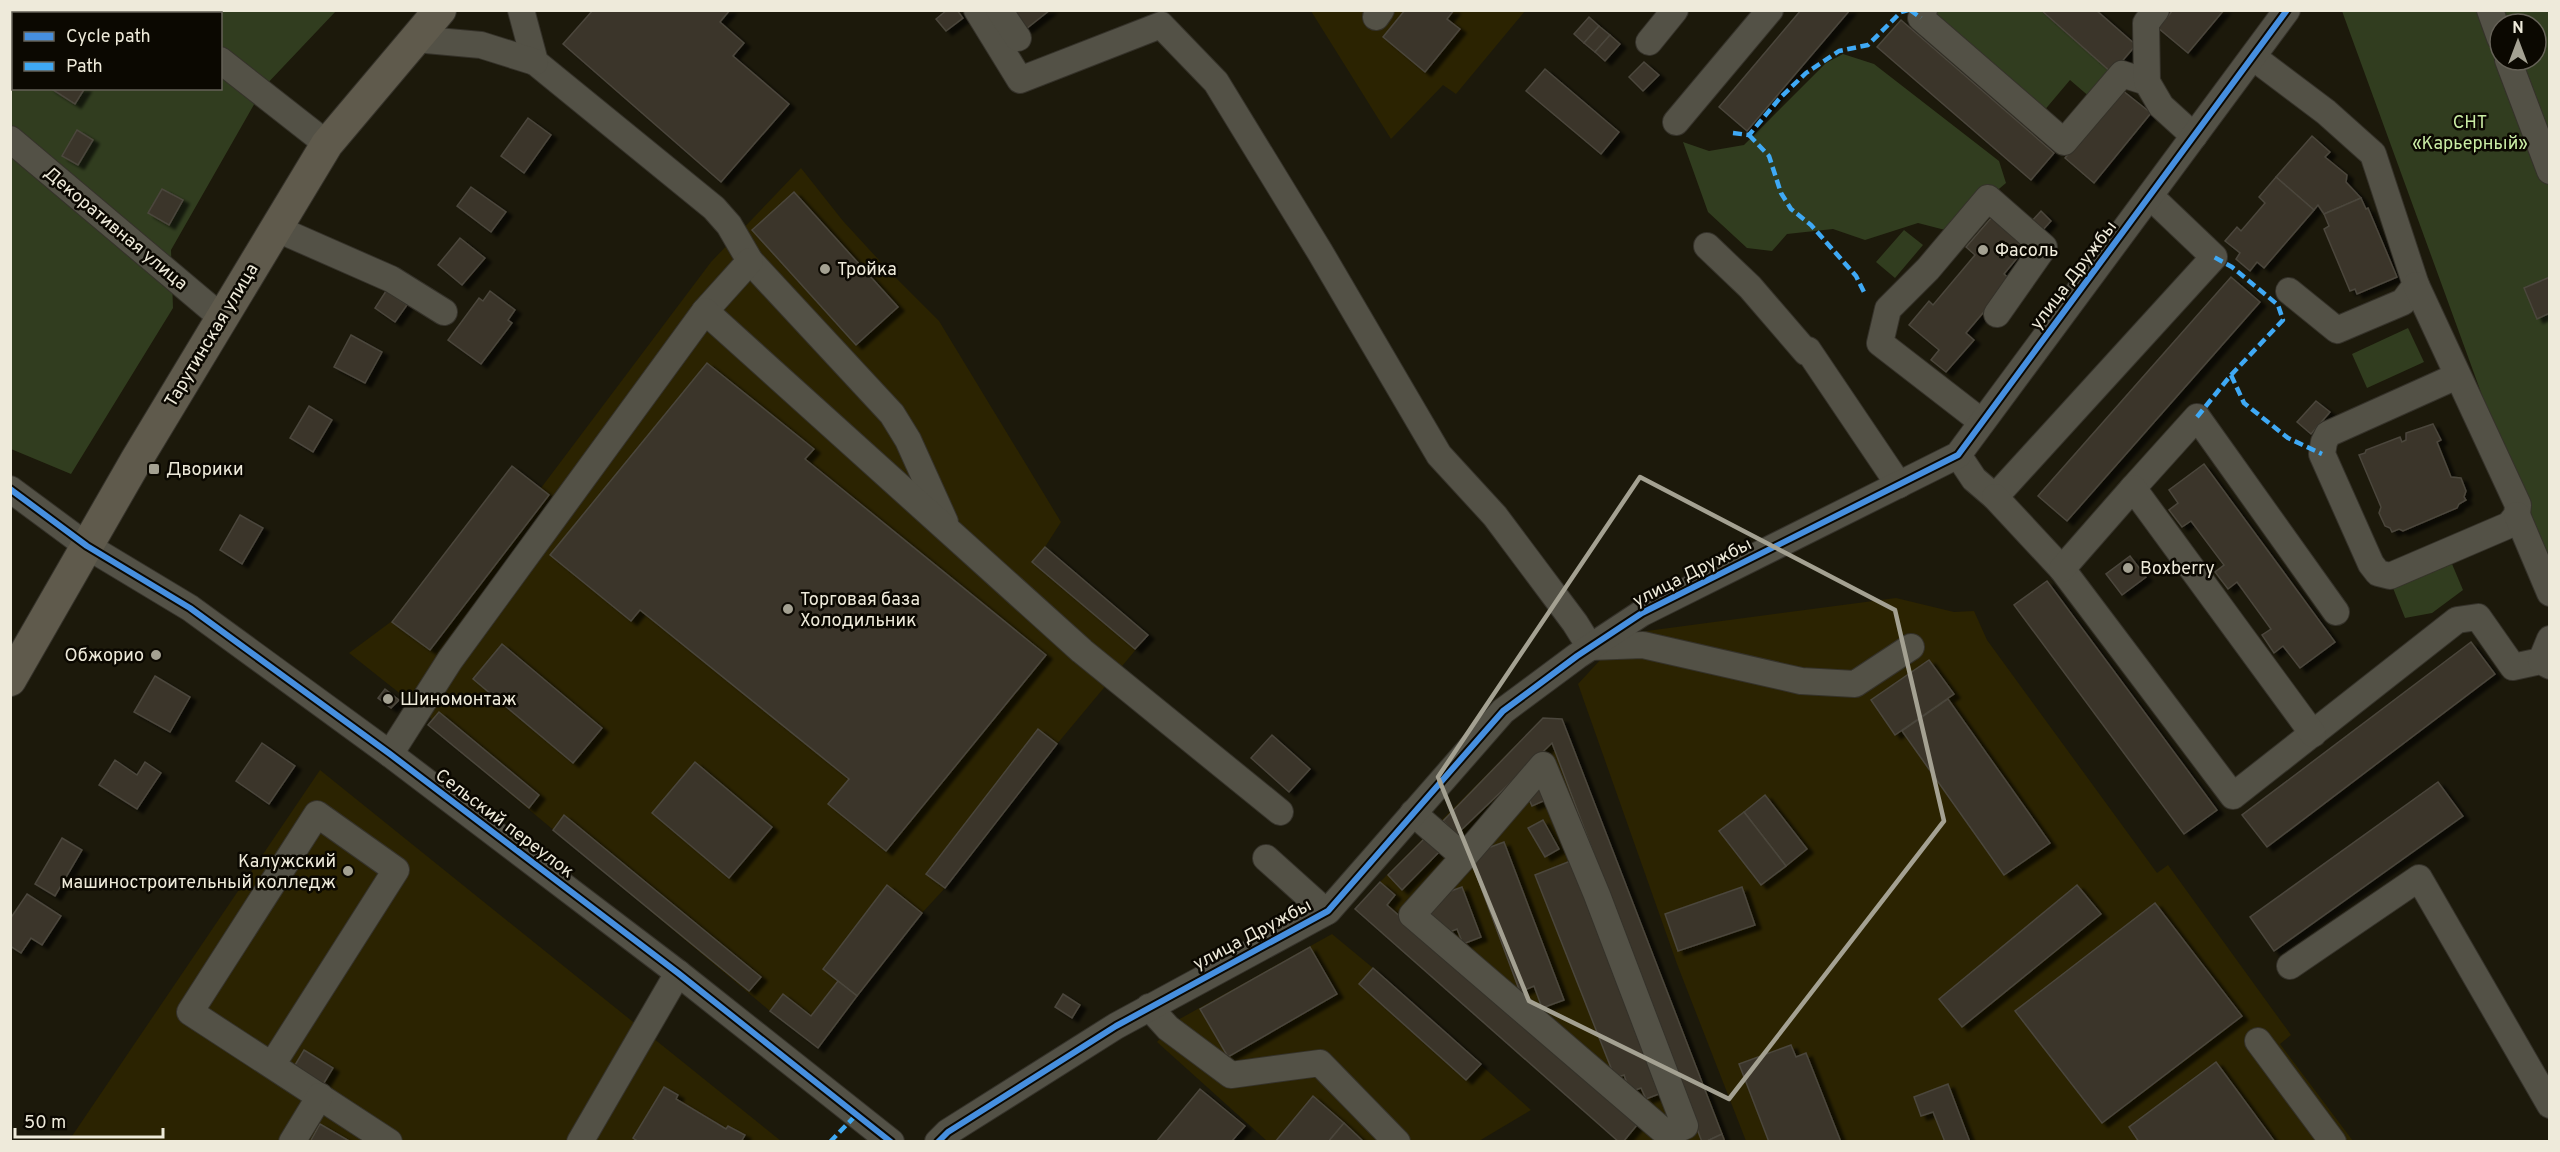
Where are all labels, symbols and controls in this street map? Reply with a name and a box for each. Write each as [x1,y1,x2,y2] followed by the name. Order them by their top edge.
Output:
[12,12,222,90] legend
[2488,12,2548,72] north arrow
[2512,19,2524,39] text: N
[66,26,151,49] text: Cycle path
[66,56,103,79] text: Path
[2412,112,2528,156] park label: СНТ «Карьерный»
[38,162,192,296] street label: Декоративная улица
[2026,217,2123,335] street label: улица Дружбы
[1995,240,2058,263] place label: Фасоль
[1976,243,1990,257] marker: Фасоль
[837,259,897,282] place label: Тройка
[160,260,264,412] street label: Тарутинская улица
[818,262,832,276] marker: Тройка
[166,459,244,482] place label: Дворики
[147,462,161,476] marker: Дворики
[1629,533,1756,613] street label: улица Дружбы
[2140,558,2215,581] place label: Boxberry
[2121,561,2135,575] marker: Boxberry
[800,589,920,633] place label: Торговая база Холодильник
[781,602,795,616] marker: Торговая база Холодильник
[65,645,144,668] place label: Обжорио
[149,648,163,662] marker: Обжорио
[400,689,517,712] place label: Шиномонтаж
[381,692,395,706] marker: Шиномонтаж
[430,764,578,884] street label: Сельский переулок
[61,851,336,895] place label: Калужский машиностроительный колледж
[341,864,355,878] marker: Калужский машиностроительный колледж
[1190,894,1316,976] street label: улица Дружбы
[15,1101,164,1139] scale bar
[24,1112,66,1135] text: 50 m

